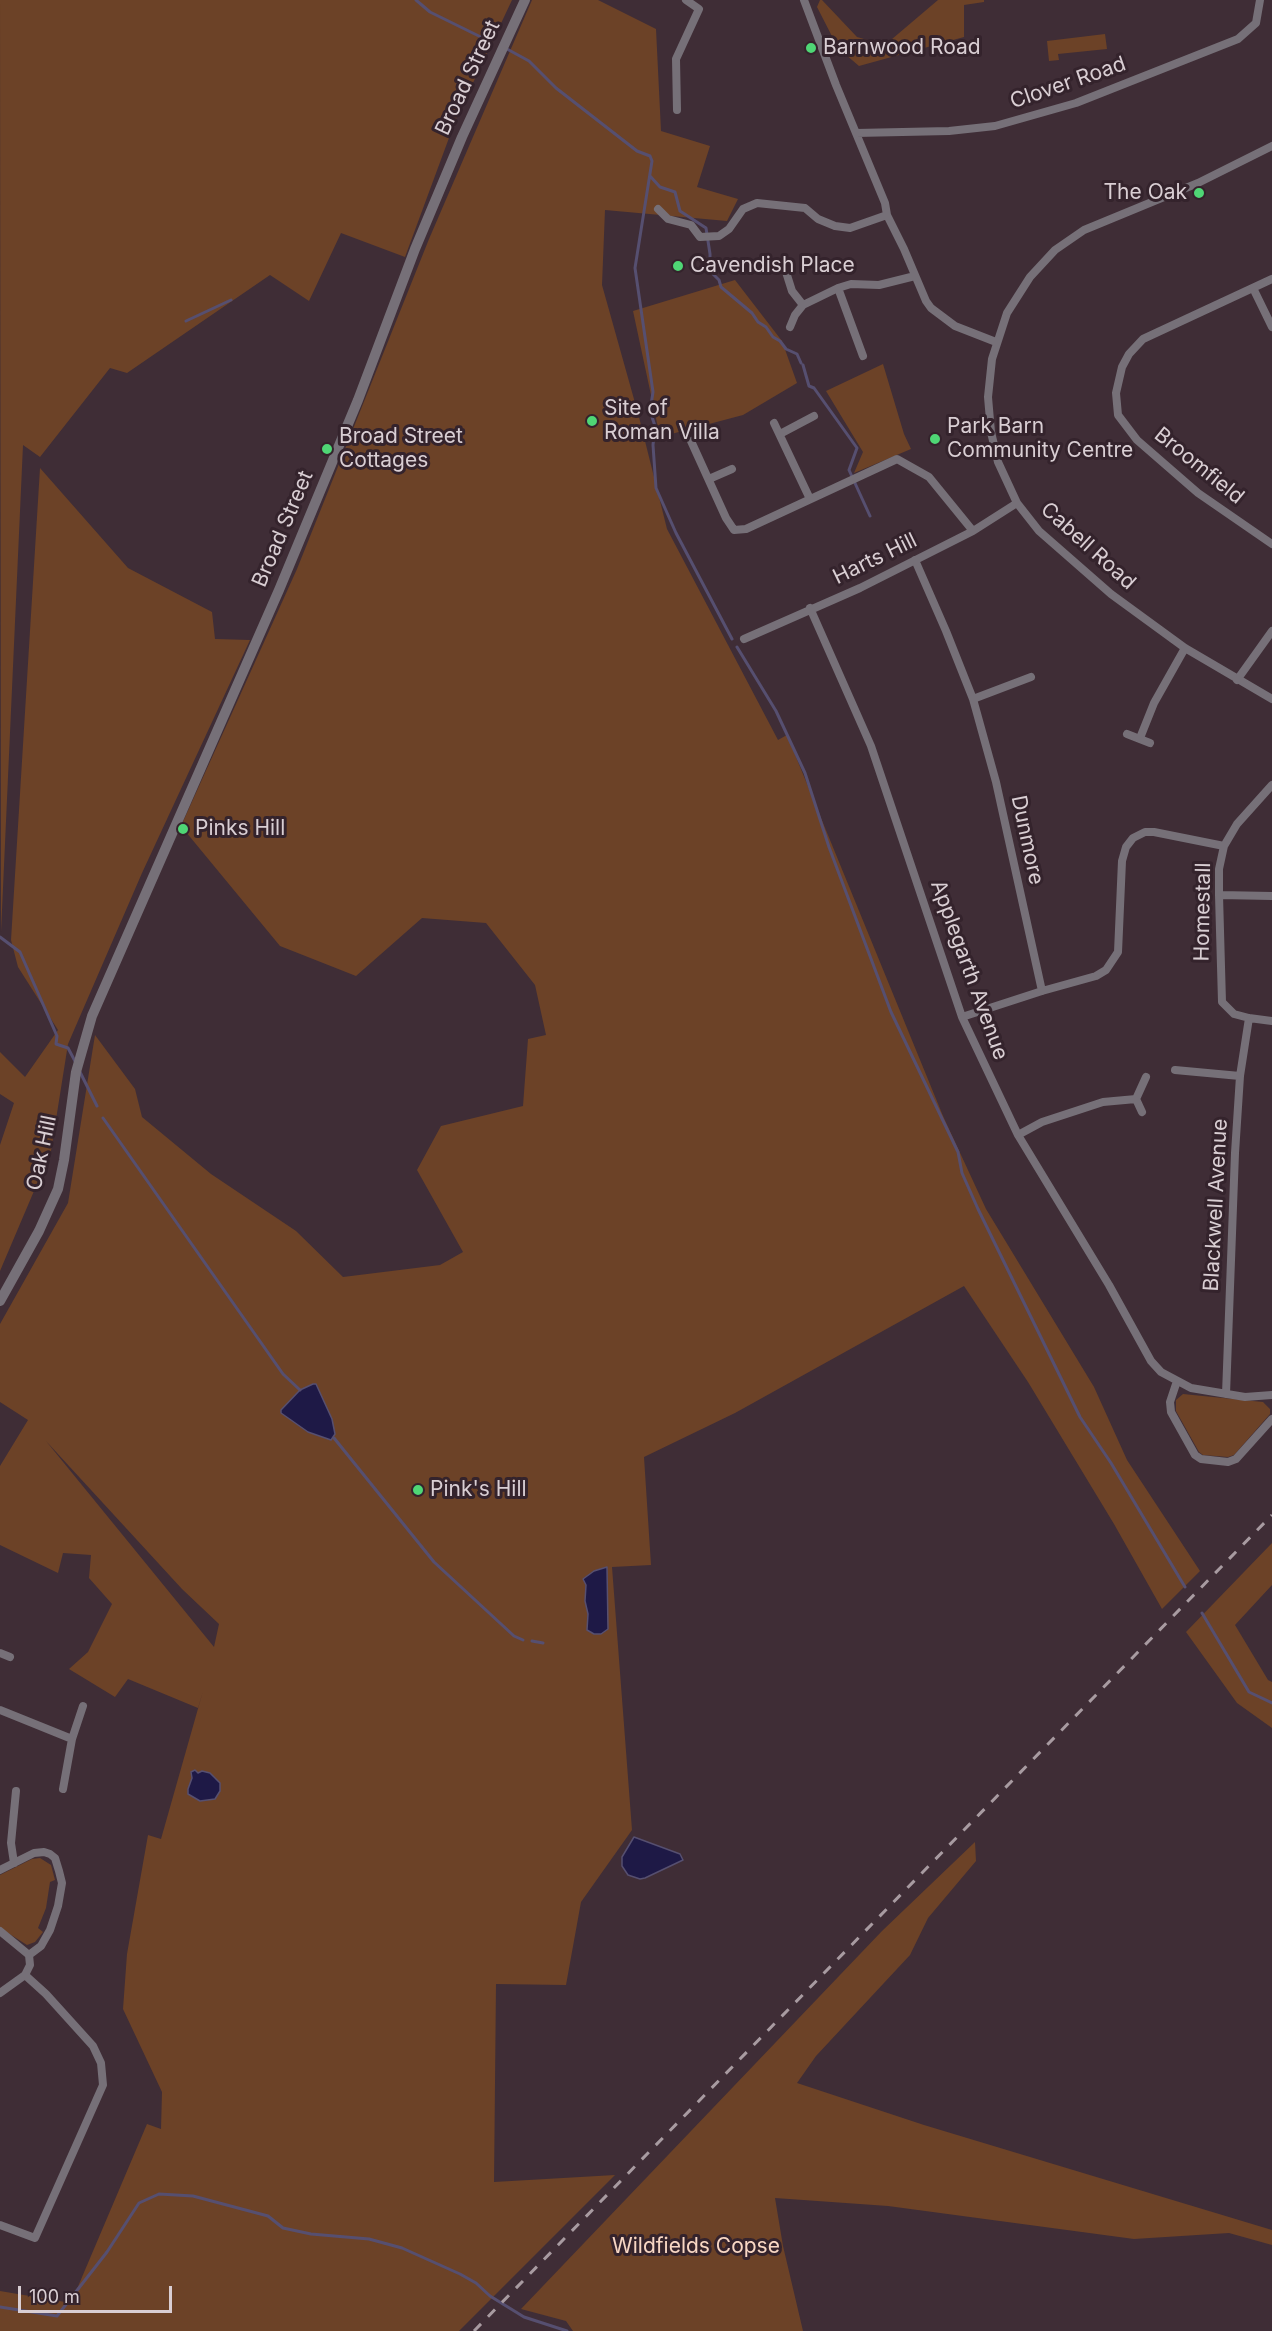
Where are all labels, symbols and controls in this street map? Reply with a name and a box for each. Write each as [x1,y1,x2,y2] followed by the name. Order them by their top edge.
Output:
[430,17,506,139] street label: Broad Street
[823,35,981,61] place label: Barnwood Road
[804,41,818,55] marker: Barnwood Road
[1007,51,1129,115] street label: Clover Road
[1104,180,1187,206] place label: The Oak
[1192,186,1206,200] marker: The Oak
[690,253,855,279] place label: Cavendish Place
[671,259,685,273] marker: Cavendish Place
[604,396,720,446] place label: Site of Roman Villa
[585,414,599,428] marker: Site of Roman Villa
[947,414,1133,464] place label: Park Barn Community Centre
[1149,422,1249,510] street label: Broomfield
[339,424,463,474] place label: Broad Street Cottages
[928,432,942,446] marker: Park Barn Community Centre
[320,442,334,456] marker: Broad Street Cottages
[247,467,319,591] street label: Broad Street
[1035,497,1141,595] street label: Cabell Road
[829,528,921,590] street label: Harts Hill
[1005,793,1049,887] street label: Dunmore
[195,816,285,842] place label: Pinks Hill
[176,822,190,836] marker: Pinks Hill
[1190,862,1216,962] street label: Homestall
[925,877,1013,1063] street label: Applegarth Avenue
[22,1113,62,1193] street label: Oak Hill
[1199,1118,1233,1292] street label: Blackwell Avenue
[430,1477,527,1503] place label: Pink's Hill
[411,1483,425,1497] marker: Pink's Hill
[612,2234,780,2260] park label: Wildfields Copse
[21,2274,176,2312] scale bar
[29,2286,80,2307] text: 100 m

